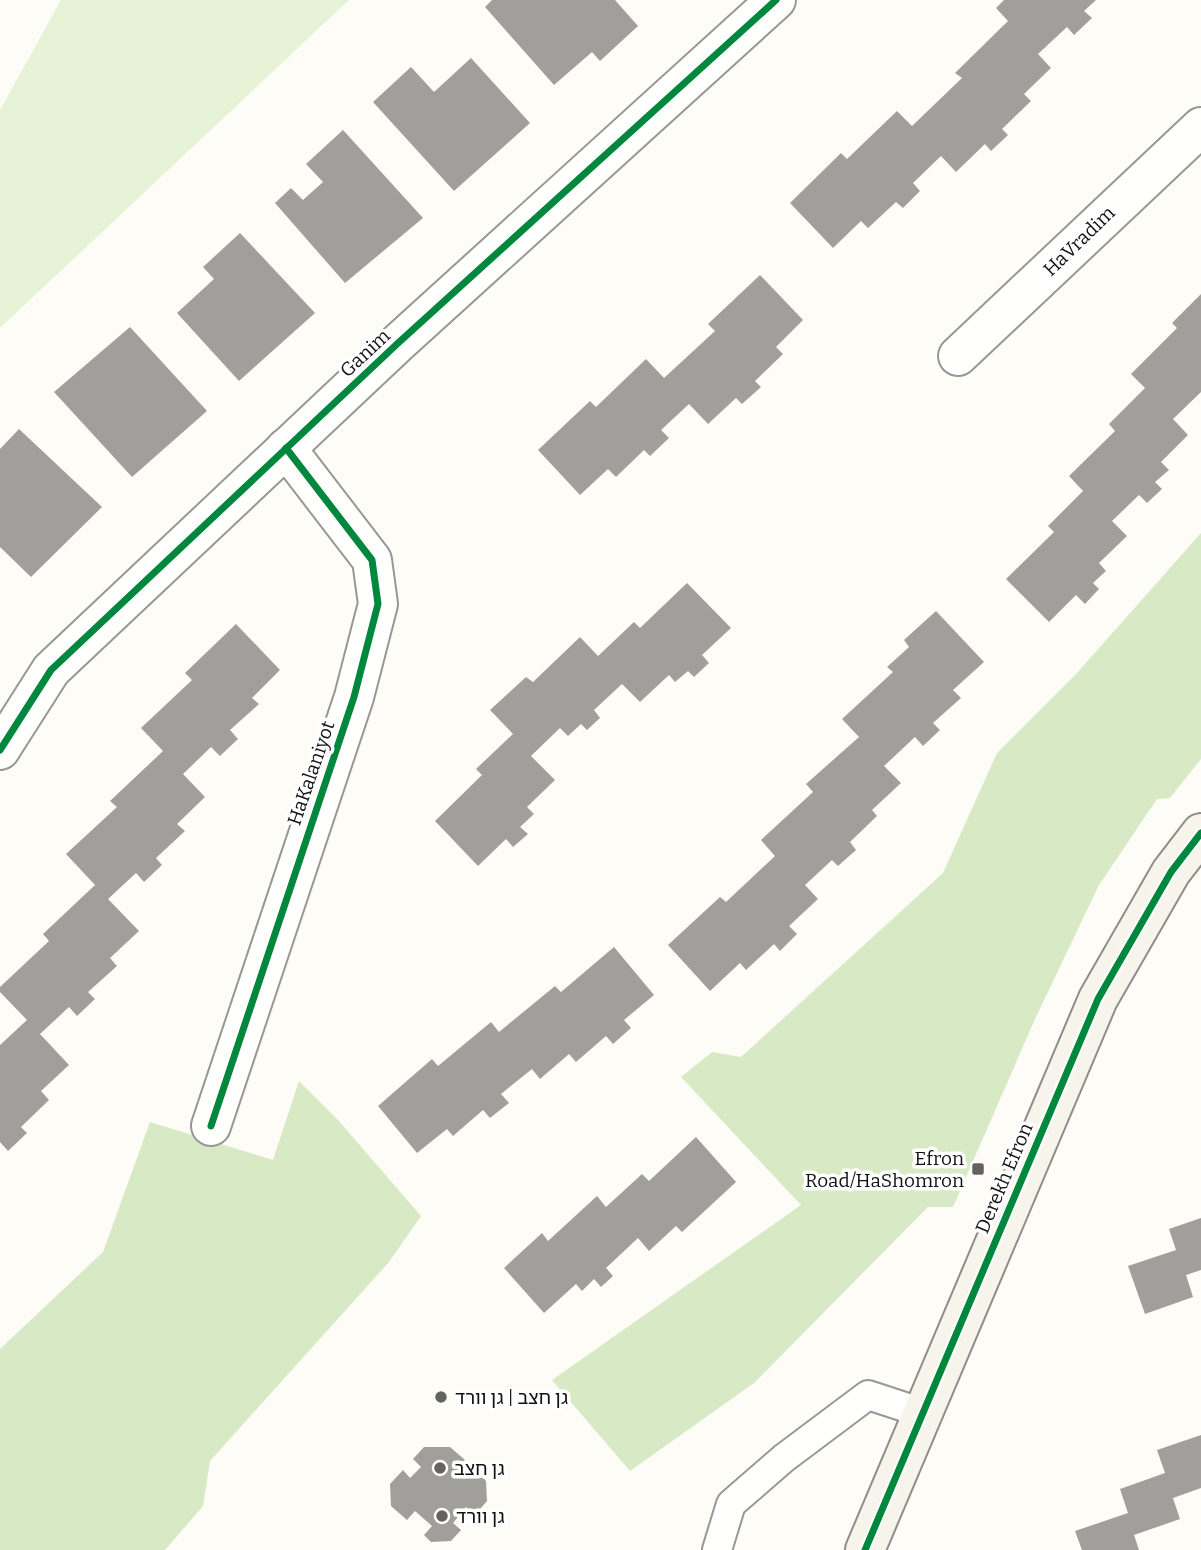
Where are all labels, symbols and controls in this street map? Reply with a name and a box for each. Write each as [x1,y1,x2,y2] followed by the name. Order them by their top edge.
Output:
[1038,201,1120,281] street label: HaVradim
[335,324,395,382] street label: Ganim
[282,718,340,828] street label: HaKalaniyot
[970,1119,1038,1237] street label: Derekh Efron
[805,1147,964,1192] place label: Efron Road/HaShomron
[970,1161,986,1177] marker: Efron Road/HaShomron
[455,1386,568,1409] place label: גן חצב | גן וורד
[433,1389,449,1405] marker: גן חצב | גן וורד
[454,1457,505,1480] place label: גן חצב
[432,1460,448,1476] marker: גן חצב
[456,1505,505,1528] place label: גן וורד
[434,1508,450,1524] marker: גן וורד

